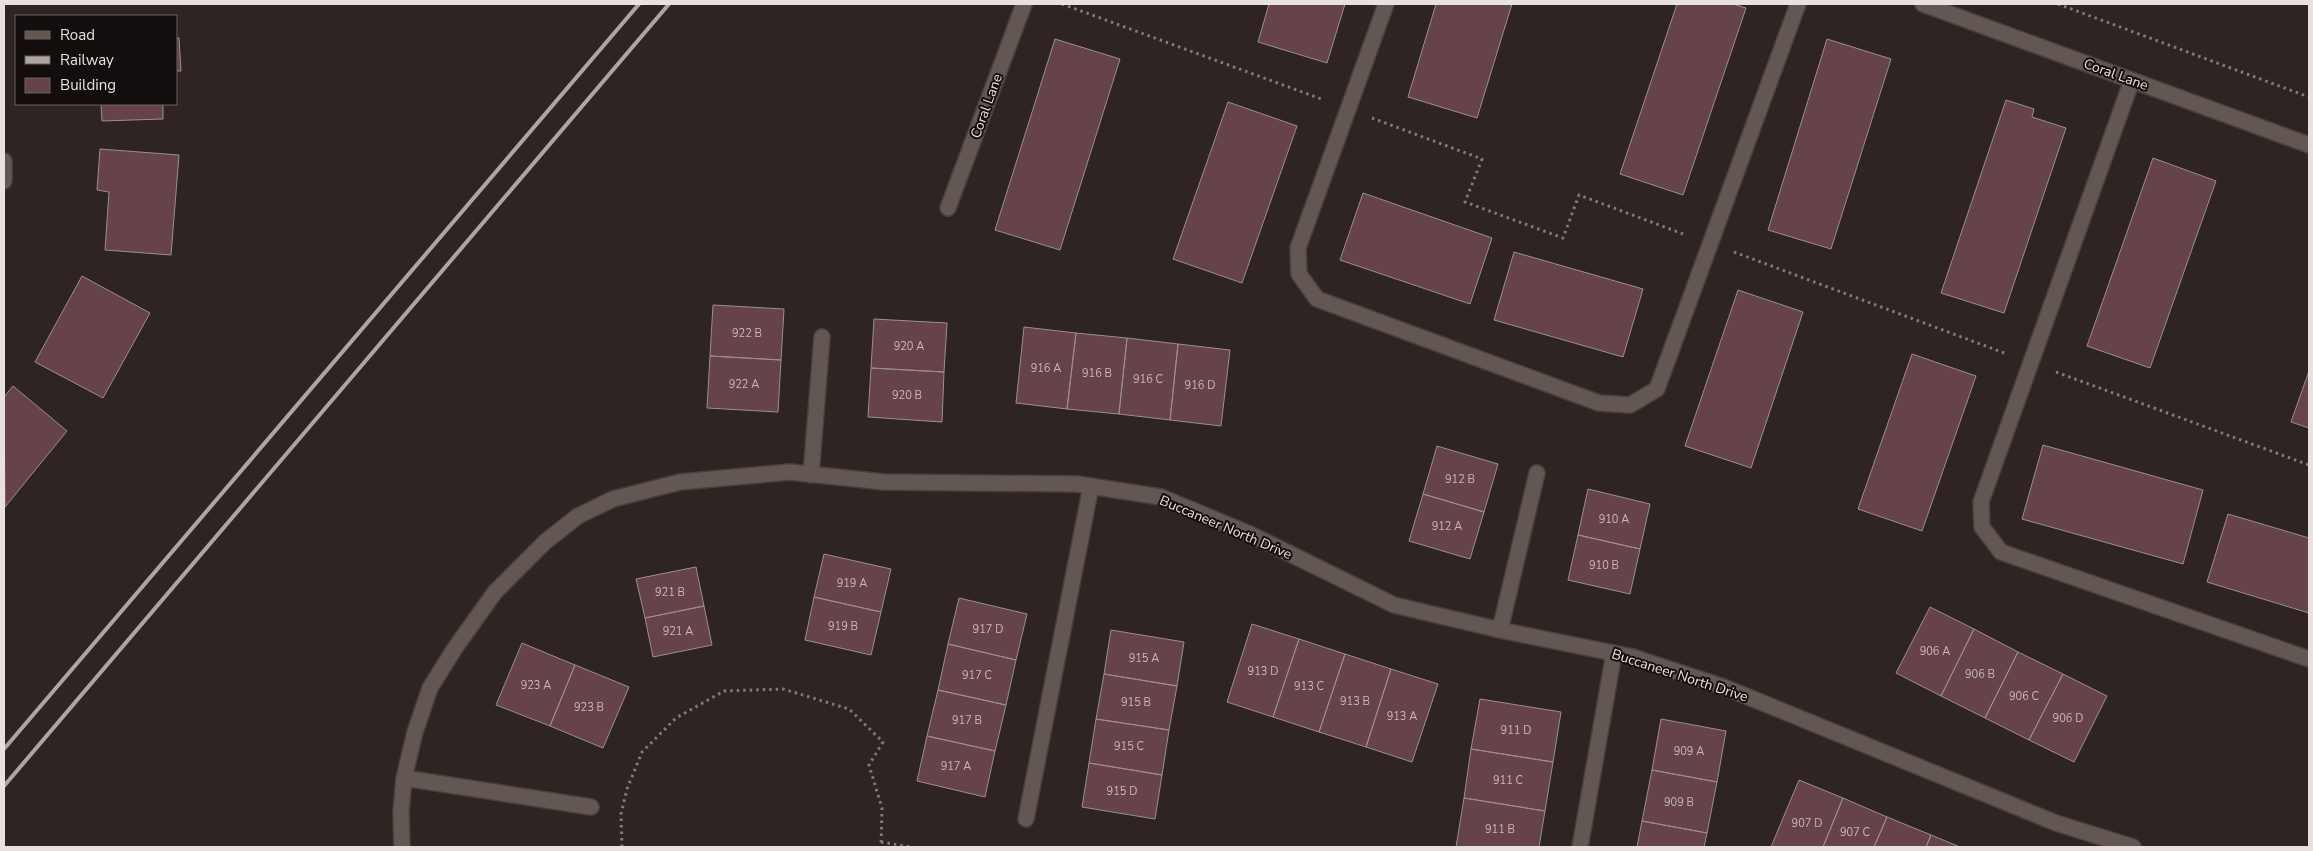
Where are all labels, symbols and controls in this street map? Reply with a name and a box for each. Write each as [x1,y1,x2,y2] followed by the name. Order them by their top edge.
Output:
[15,15,178,105] legend
[60,25,95,45] text: Road
[60,50,114,70] text: Railway
[2081,54,2151,95] street label: Coral Lane
[966,71,1007,141] street label: Coral Lane
[60,75,116,95] text: Building
[732,326,762,341] house number: 922 B
[894,339,924,354] house number: 920 A
[1031,361,1061,376] house number: 916 A
[1082,366,1112,381] house number: 916 B
[1133,372,1163,387] house number: 916 C
[729,377,759,392] house number: 922 A
[1185,378,1215,393] house number: 916 D
[892,388,922,403] house number: 920 B
[1445,472,1475,487] house number: 912 B
[1157,491,1295,564] street label: Buccaneer North Drive
[1599,512,1629,527] house number: 910 A
[1432,519,1462,534] house number: 912 A
[1589,558,1619,573] house number: 910 B
[837,576,867,591] house number: 919 A
[655,585,685,600] house number: 921 B
[828,619,858,634] house number: 919 B
[973,622,1003,637] house number: 917 D
[663,624,693,639] house number: 921 A
[1609,644,1750,706] street label: Buccaneer North Drive
[1920,644,1950,659] house number: 906 A
[1129,651,1159,666] house number: 915 A
[1248,664,1278,679] house number: 913 D
[1965,667,1995,682] house number: 906 B
[962,668,992,683] house number: 917 C
[521,678,551,693] house number: 923 A
[1294,679,1324,694] house number: 913 C
[2009,689,2039,704] house number: 906 C
[1340,694,1370,709] house number: 913 B
[1121,695,1151,710] house number: 915 B
[574,700,604,715] house number: 923 B
[1387,709,1417,724] house number: 913 A
[2053,711,2083,726] house number: 906 D
[952,713,982,728] house number: 917 B
[1501,723,1531,738] house number: 911 D
[1114,739,1144,754] house number: 915 C
[1674,744,1704,759] house number: 909 A
[941,759,971,774] house number: 917 A
[1493,773,1523,788] house number: 911 C
[1107,784,1137,799] house number: 915 D
[1664,795,1694,810] house number: 909 B
[1792,816,1822,831] house number: 907 D
[1485,822,1515,837] house number: 911 B
[1840,825,1870,840] house number: 907 C

